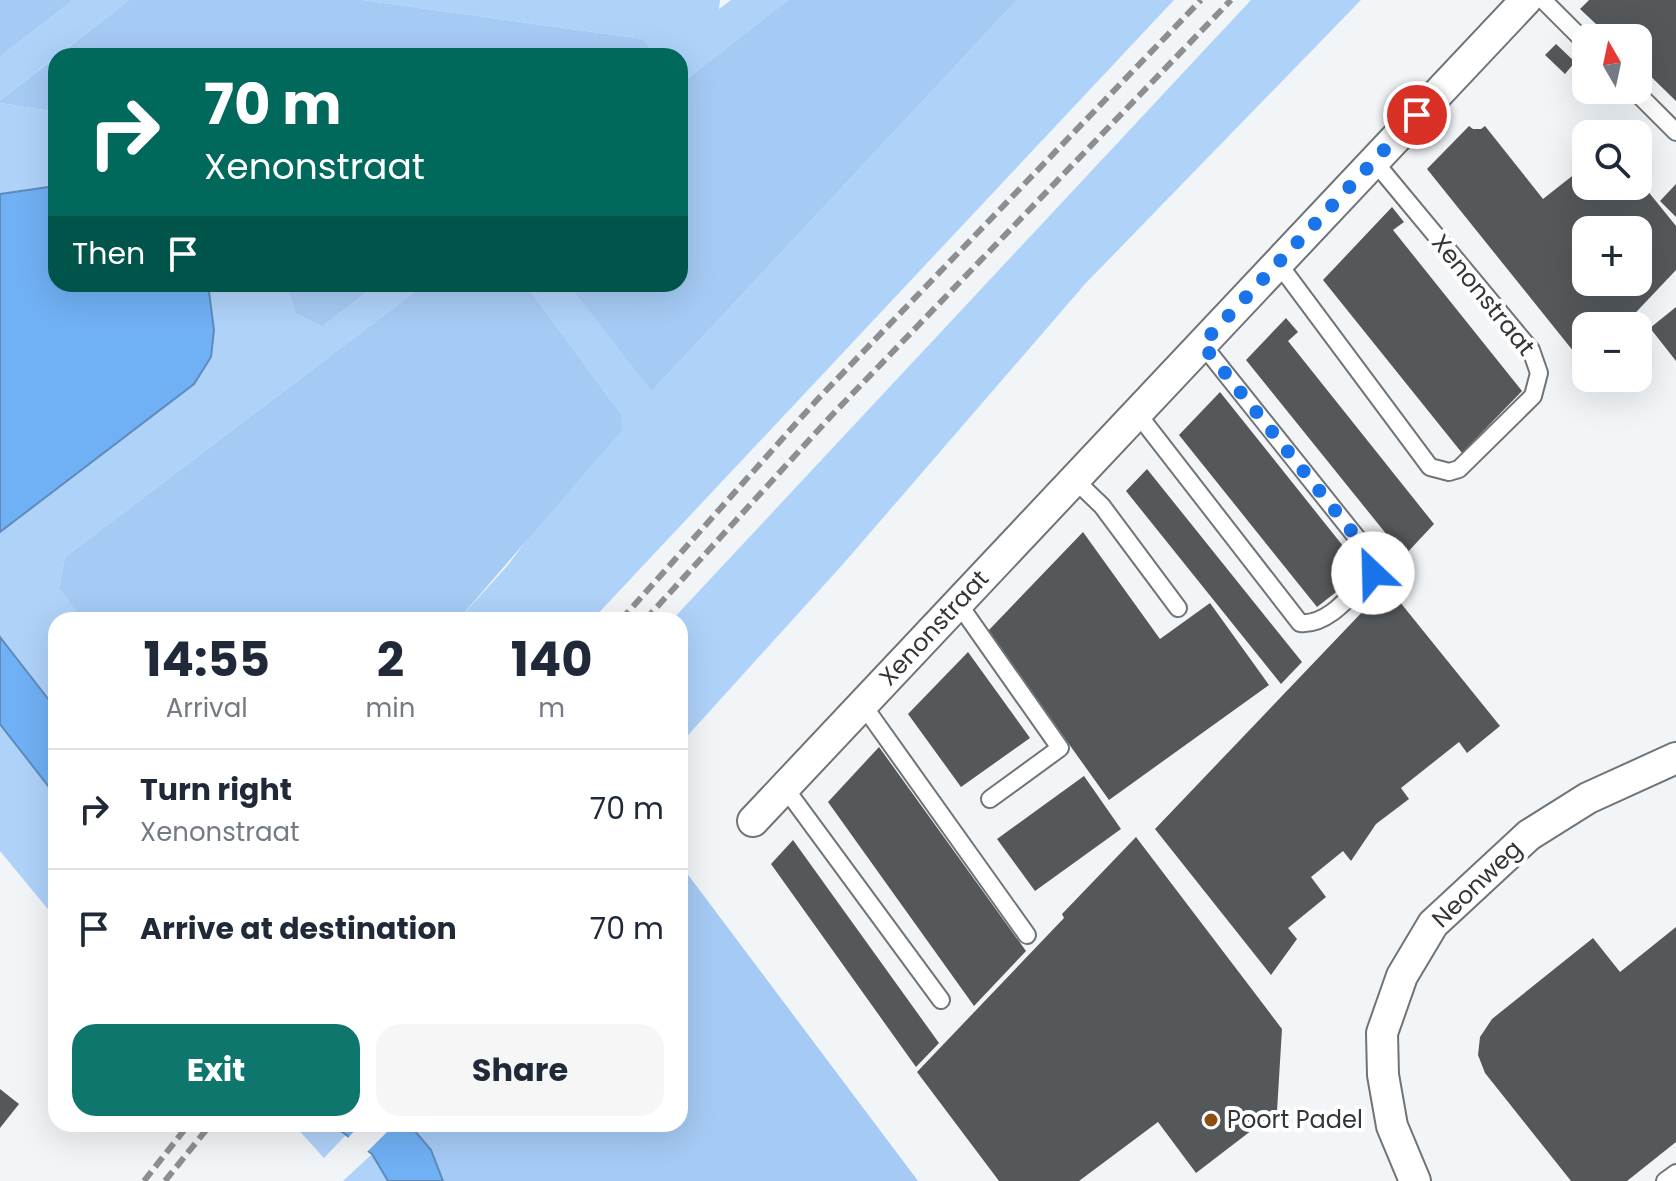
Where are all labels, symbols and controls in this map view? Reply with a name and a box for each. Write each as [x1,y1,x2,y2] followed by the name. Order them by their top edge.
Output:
[1572,24,1652,104] north arrow
[1572,24,1652,392] map controls
[204,65,342,144] text: 70 m
[72,80,176,184] icon: right
[1383,81,1451,149] pin
[1395,93,1439,137] icon: arrive
[1572,120,1652,200] button: search
[204,141,425,192] text: Xenonstraat
[1572,216,1652,296] button: +
[1424,227,1543,362] street label: Xenonstraat
[72,232,145,275] text: Then
[161,232,205,276] icon: arrive
[1572,312,1652,392] button: −
[1331,531,1415,615] position arrow
[871,563,996,693] street label: Xenonstraat
[143,626,270,693] text: 14:55
[377,626,404,693] text: 2
[511,626,593,693] text: 140
[166,690,248,726] text: Arrival
[365,690,415,726] text: min
[538,690,565,726] text: m
[140,768,292,811] text: Turn right
[72,787,116,831] icon: right
[590,787,664,830] text: 70 m
[140,814,300,850] text: Xenonstraat
[1424,832,1529,935] street label: Neonweg
[72,907,116,951] icon: arrive
[140,907,457,950] text: Arrive at destination
[590,907,664,950] text: 70 m
[72,1024,360,1116] button: Exit
[376,1024,664,1116] button: Share
[1227,1103,1363,1136] place label: Poort Padel
[1202,1111,1220,1129] marker: Poort Padel

